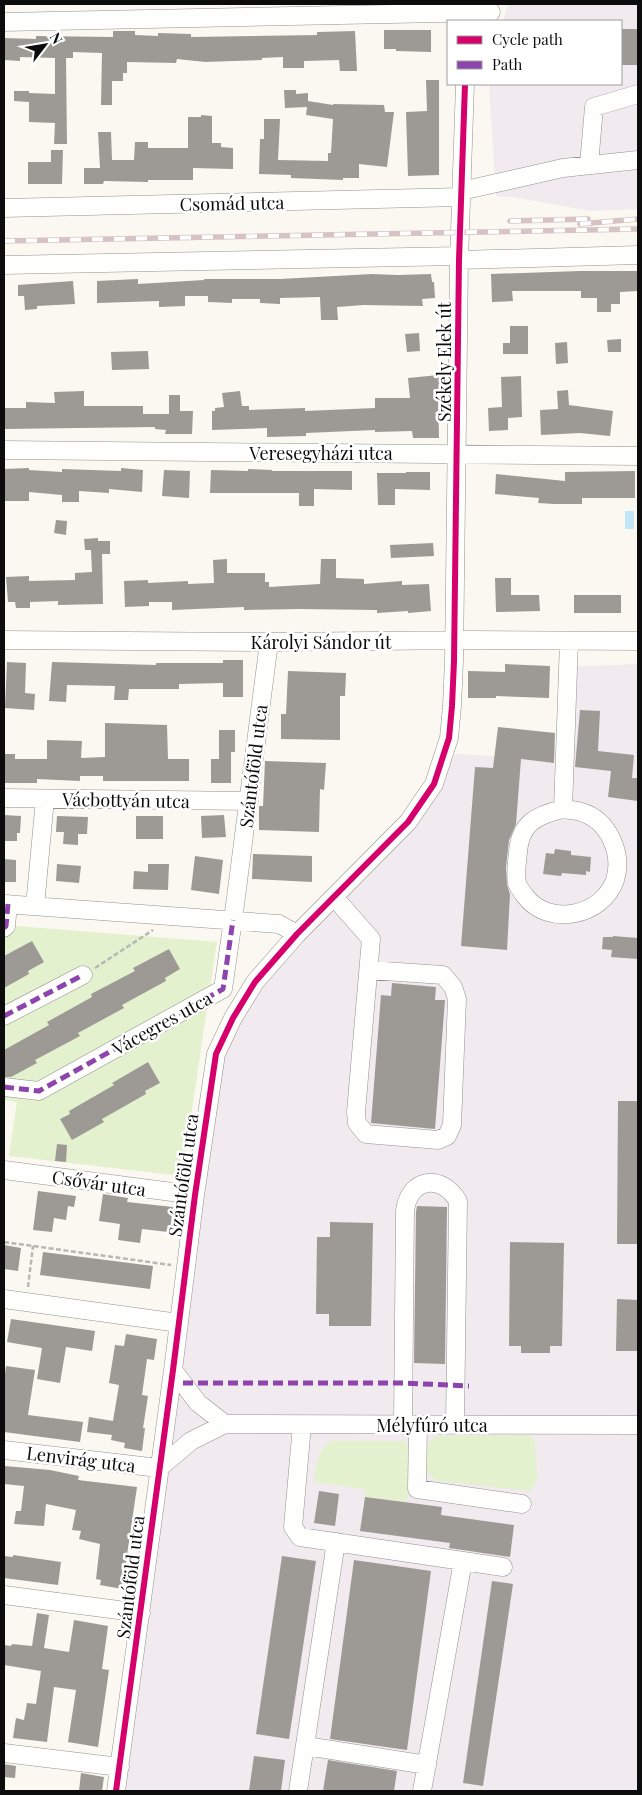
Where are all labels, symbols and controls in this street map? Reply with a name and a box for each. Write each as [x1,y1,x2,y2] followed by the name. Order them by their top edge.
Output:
[20,20,70,70] north arrow
[447,20,622,85] legend
[46,29,67,47] text: N
[492,29,563,49] text: Cycle path
[492,54,522,74] text: Path
[179,190,285,216] street label: Csomád utca
[432,301,456,422] street label: Székely Elek út
[248,441,393,465] street label: Veresegyházi utca
[251,630,392,654] street label: Károlyi Sándor út
[234,703,272,829] street label: Szántóföld utca
[61,787,190,813] street label: Vácbottyán utca
[107,986,216,1061] street label: Vácegres utca
[162,1112,204,1238] street label: Szántóföld utca
[51,1165,147,1201] street label: Csővár utca
[376,1413,488,1437] street label: Mélyfúró utca
[25,1440,137,1478] street label: Lenvirág utca
[111,1514,149,1640] street label: Szántóföld utca

